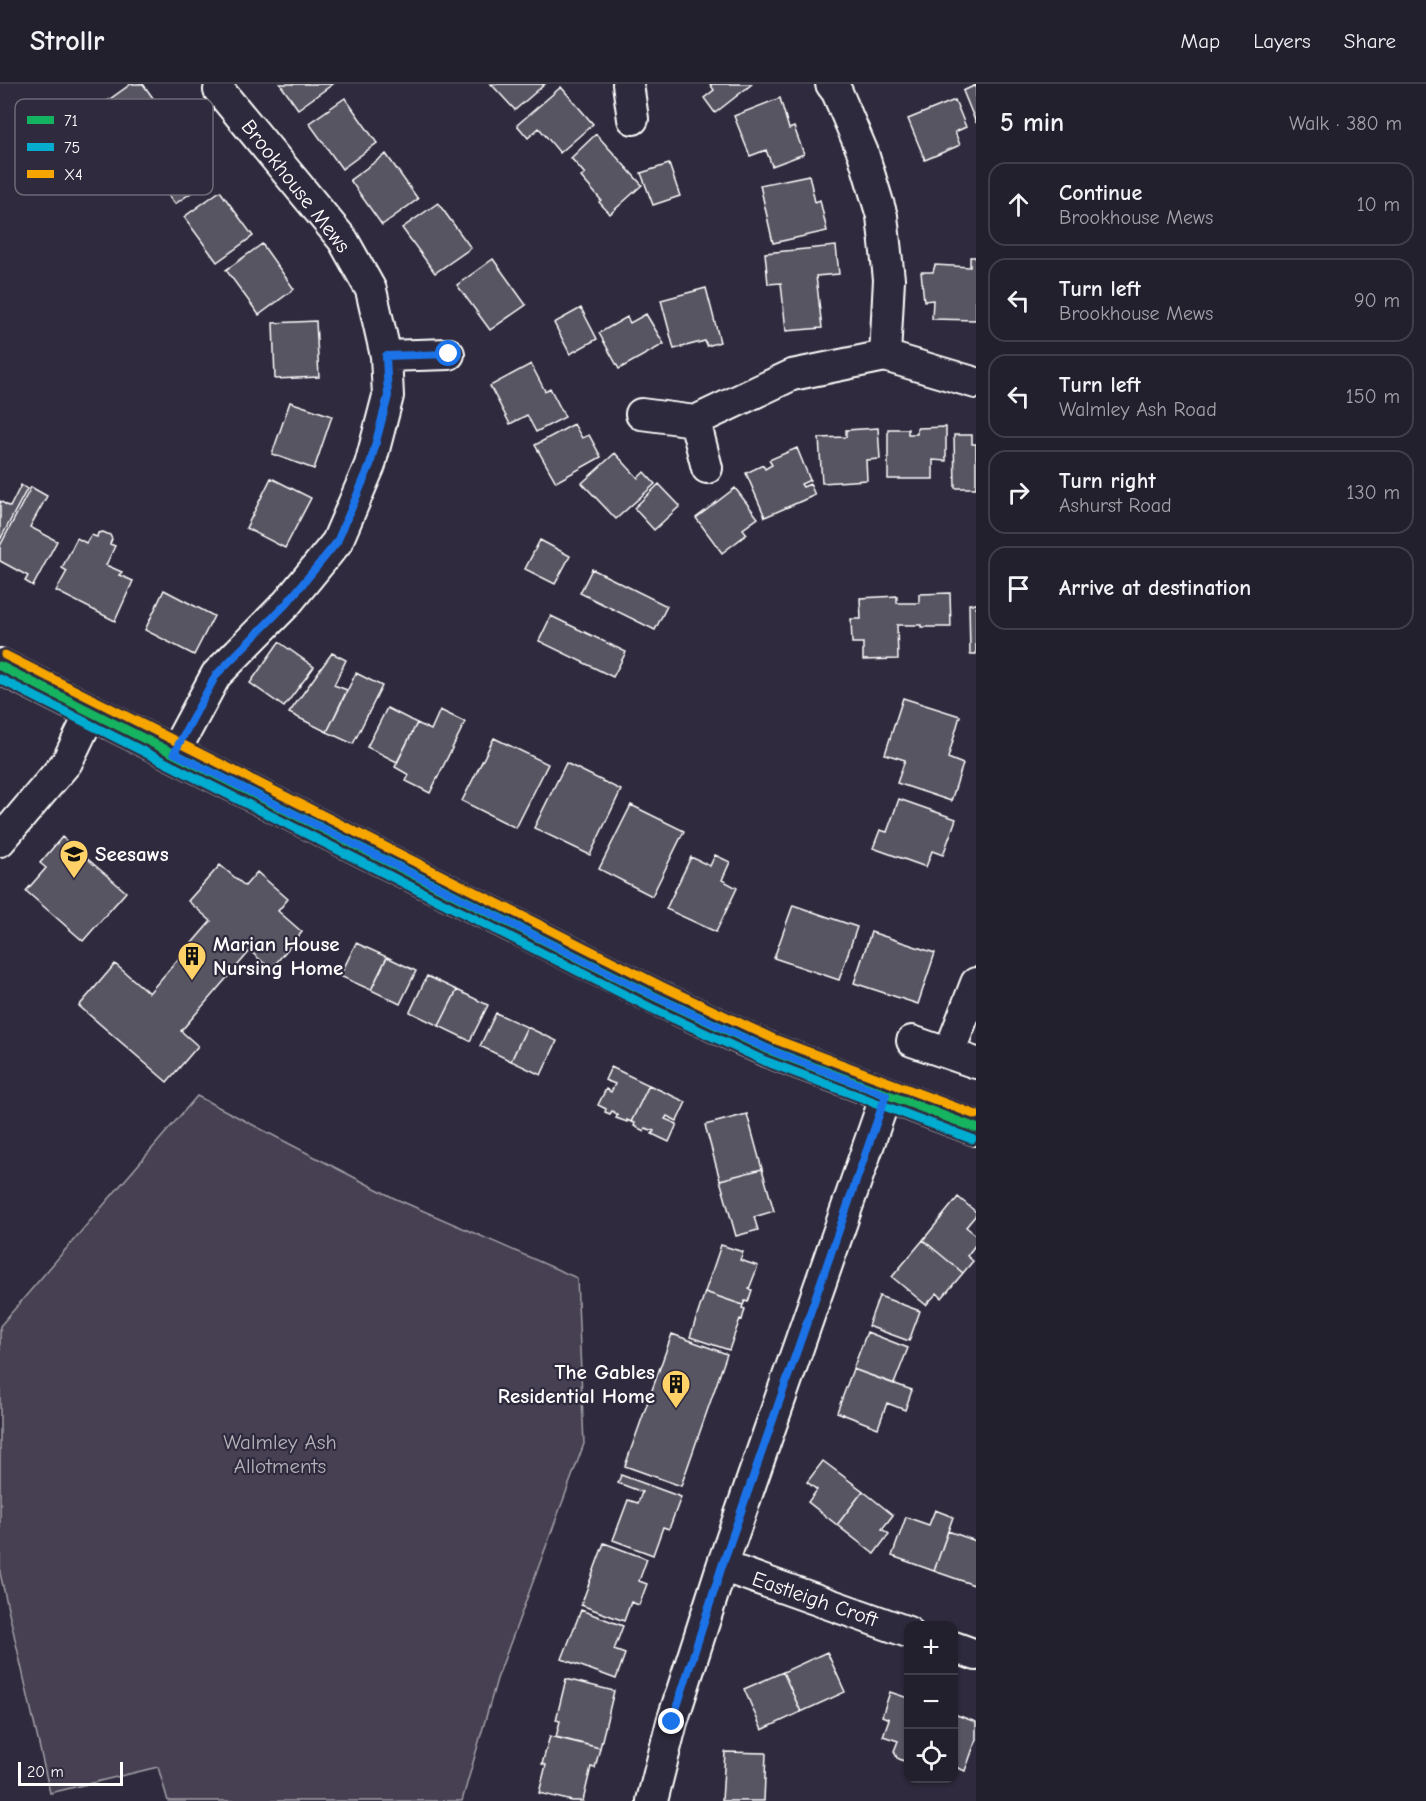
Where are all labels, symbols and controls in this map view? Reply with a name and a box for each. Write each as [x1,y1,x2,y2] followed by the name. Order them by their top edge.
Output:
[30,25,104,57] text: Strollr
[1181,29,1220,53] text: Map
[1253,29,1311,53] text: Layers
[1344,29,1396,53] text: Share
[15,99,213,195] legend
[1000,108,1064,138] text: 5 min
[64,112,78,130] text: 71
[1289,112,1402,135] text: Walk · 380 m
[237,115,355,257] street label: Brookhouse Mews
[64,139,80,157] text: 75
[64,166,83,184] text: X4
[1059,180,1142,206] text: Continue
[1002,188,1035,221] icon: ahead
[1357,193,1400,216] text: 10 m
[1059,206,1213,229] text: Brookhouse Mews
[1059,276,1141,302] text: Turn left
[1002,284,1035,317] icon: left
[1354,289,1400,312] text: 90 m
[1059,302,1213,325] text: Brookhouse Mews
[435,340,461,366] route start
[1059,372,1141,398] text: Turn left
[1002,380,1035,413] icon: left
[1346,385,1400,408] text: 150 m
[1059,398,1217,421] text: Walmley Ash Road
[1059,468,1156,494] text: Turn right
[1002,476,1035,509] icon: right
[1347,481,1400,504] text: 130 m
[1059,494,1172,517] text: Ashurst Road
[1002,572,1035,605] icon: arrive
[1059,575,1251,601] text: Arrive at destination
[58,838,90,880] school or university icon: Seesaws
[95,842,169,866] place label: Seesaws
[213,932,343,980] place label: Marian House Nursing Home
[176,940,208,982] building icon: Marian House Nursing Home
[498,1360,655,1408] place label: The Gables Residential Home
[660,1368,692,1410] building icon: The Gables Residential Home
[223,1430,337,1478] park label: Walmley Ash Allotments
[749,1566,882,1632] street label: Eastleigh Croft
[904,1621,958,1783] map controls
[904,1621,958,1675] button: +
[904,1675,958,1729] button: −
[658,1708,684,1734] route end
[904,1729,958,1783] button: locate
[18,1759,123,1786] scale bar
[27,1763,64,1781] text: 20 m

